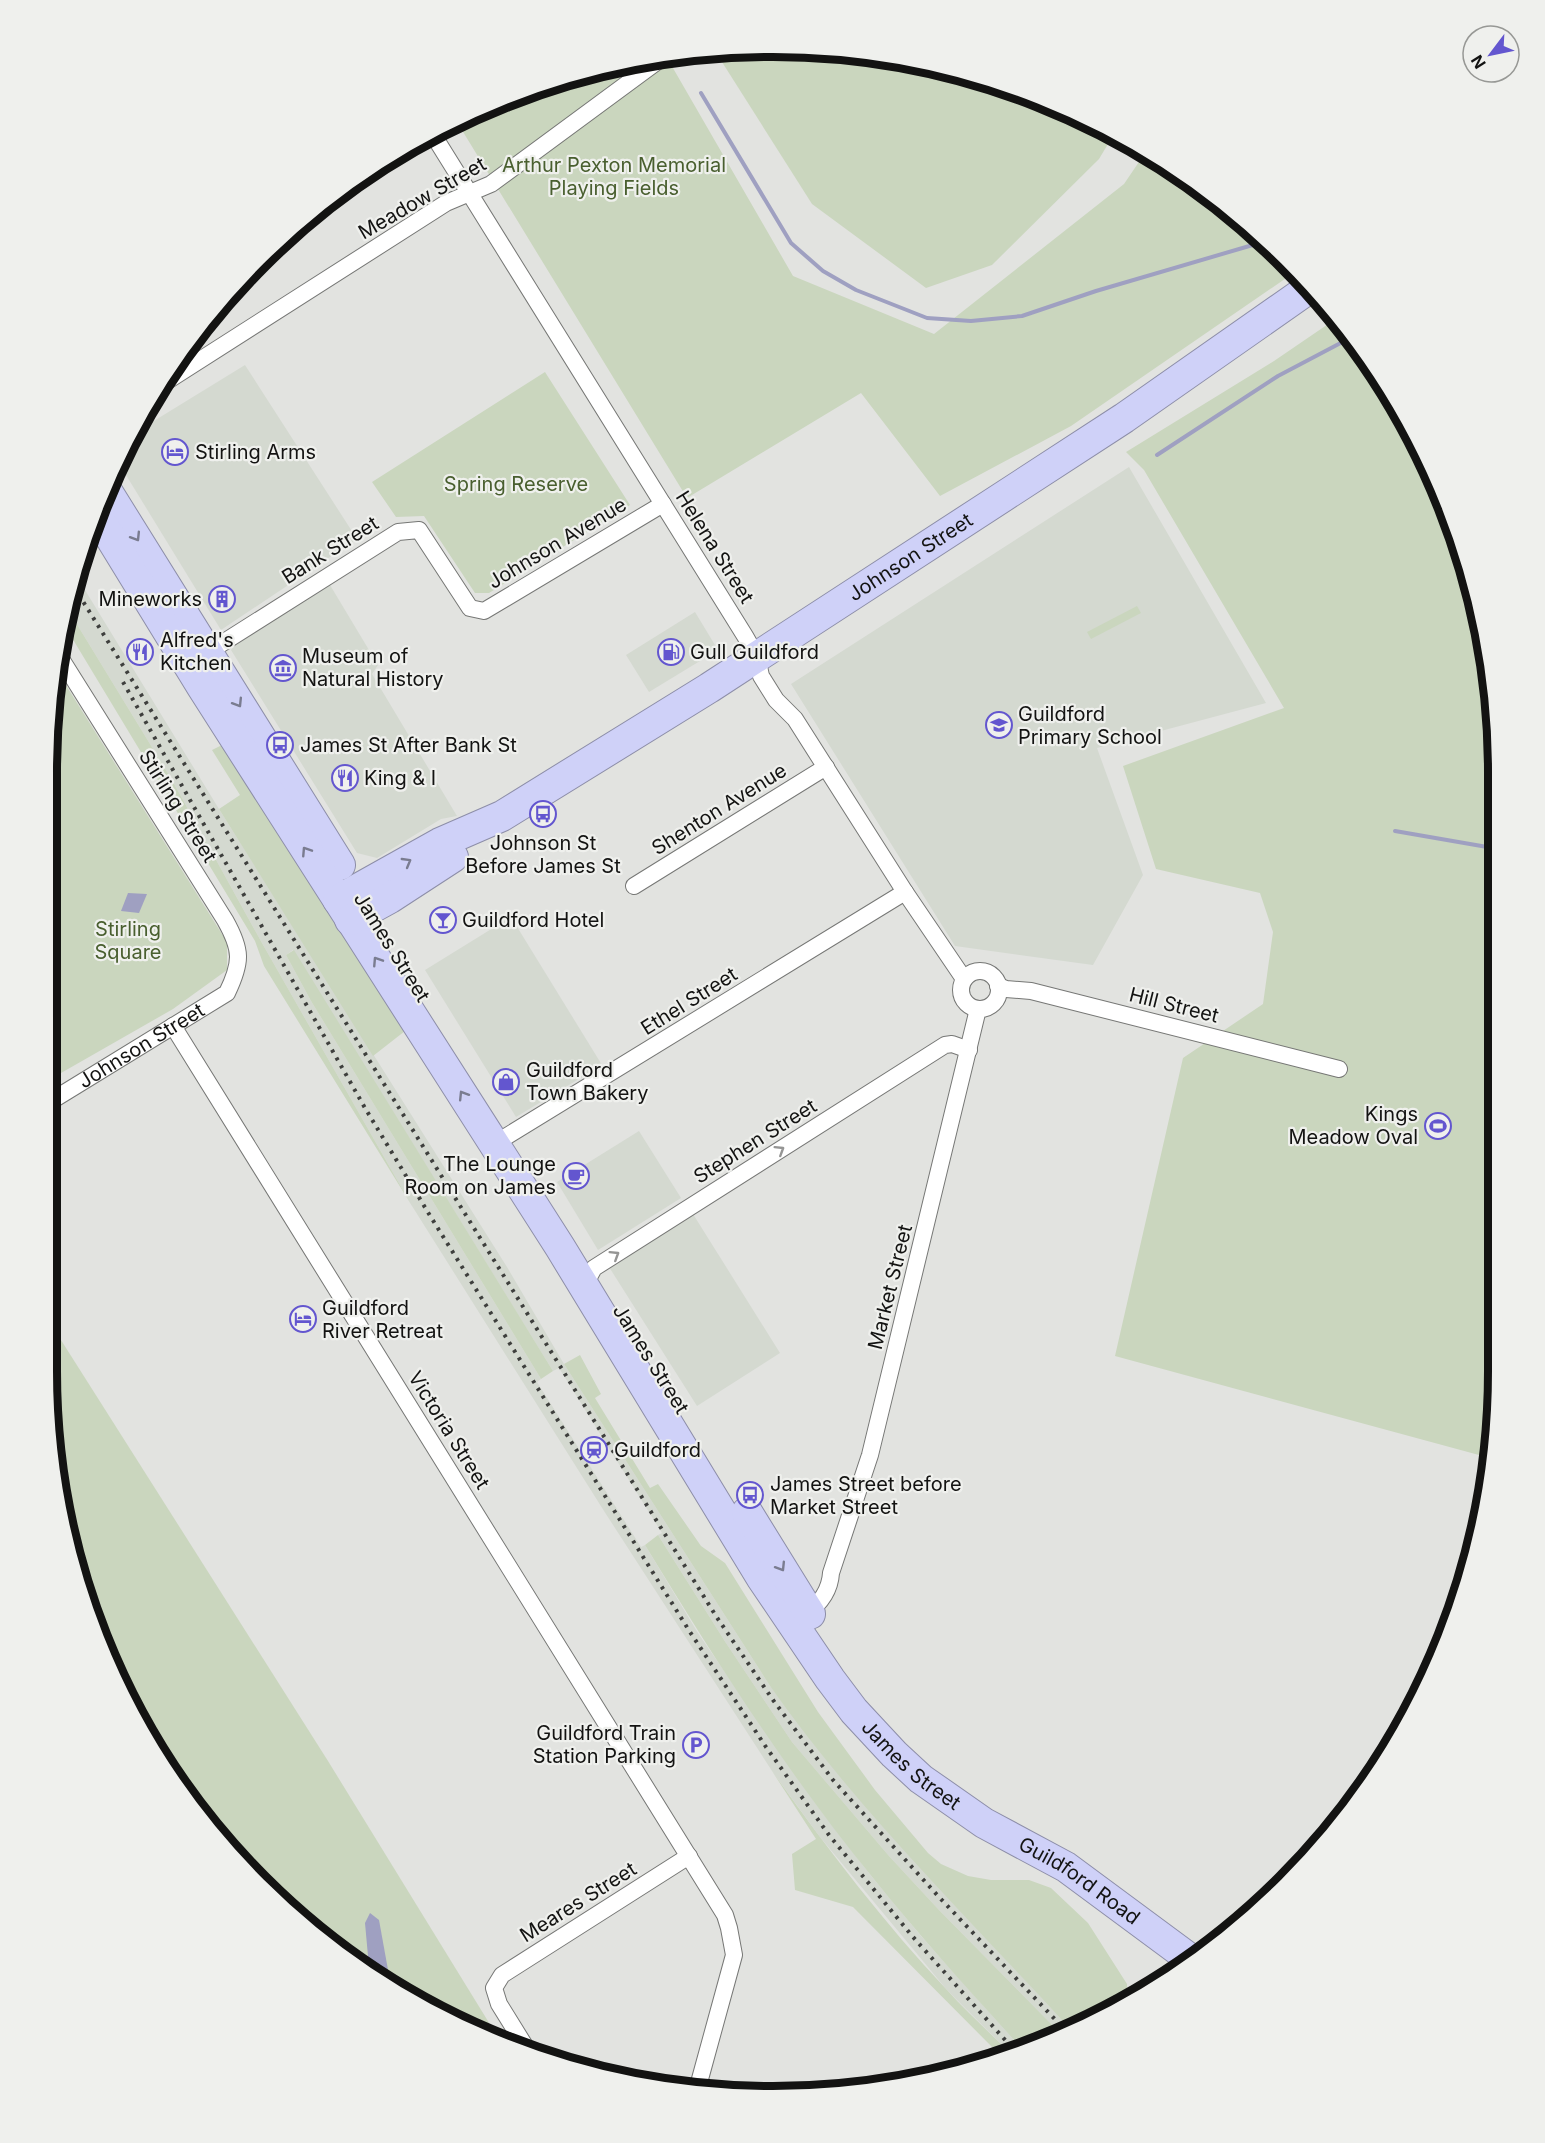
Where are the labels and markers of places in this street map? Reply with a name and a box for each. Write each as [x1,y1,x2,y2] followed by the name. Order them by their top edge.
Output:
[160,437,190,467] hotel icon: Stirling Arms
[195,440,316,464] place label: Stirling Arms
[207,584,237,614] building icon: Mineworks
[99,587,202,611] place label: Mineworks
[160,628,234,675] place label: Alfred's Kitchen
[125,637,155,667] restaurant icon: Alfred's Kitchen
[656,637,686,667] fuel station icon: Gull Guildford
[690,640,819,664] place label: Gull Guildford
[302,644,444,691] place label: Museum of Natural History
[268,653,298,683] museum icon: Museum of Natural History
[1018,702,1162,749] place label: Guildford Primary School
[984,710,1014,740] school or university icon: Guildford Primary School
[265,730,295,760] bus stop icon: James St After Bank St
[300,733,517,757] place label: James St After Bank St
[330,763,360,793] restaurant icon: King & I
[364,766,436,790] place label: King & I
[528,799,558,829] bus stop icon: Johnson St Before James St
[465,831,621,878] place label: Johnson St Before James St
[428,905,458,935] bar icon: Guildford Hotel
[462,908,604,932] place label: Guildford Hotel
[526,1058,648,1105] place label: Guildford Town Bakery
[491,1067,521,1097] shop icon: Guildford Town Bakery
[1288,1102,1418,1149] place label: Kings Meadow Oval
[1423,1111,1453,1141] sports icon: Kings Meadow Oval
[404,1152,556,1199] place label: The Lounge Room on James
[561,1161,591,1191] cafe icon: The Lounge Room on James
[322,1296,443,1343] place label: Guildford River Retreat
[288,1304,318,1334] hotel icon: Guildford River Retreat
[579,1435,609,1465] station icon: Guildford
[614,1438,701,1462] place label: Guildford
[770,1472,962,1519] place label: James Street before Market Street
[735,1480,765,1510] bus stop icon: James Street before Market Street
[533,1721,676,1768] place label: Guildford Train Station Parking
[681,1730,711,1760] parking icon: Guildford Train Station Parking

